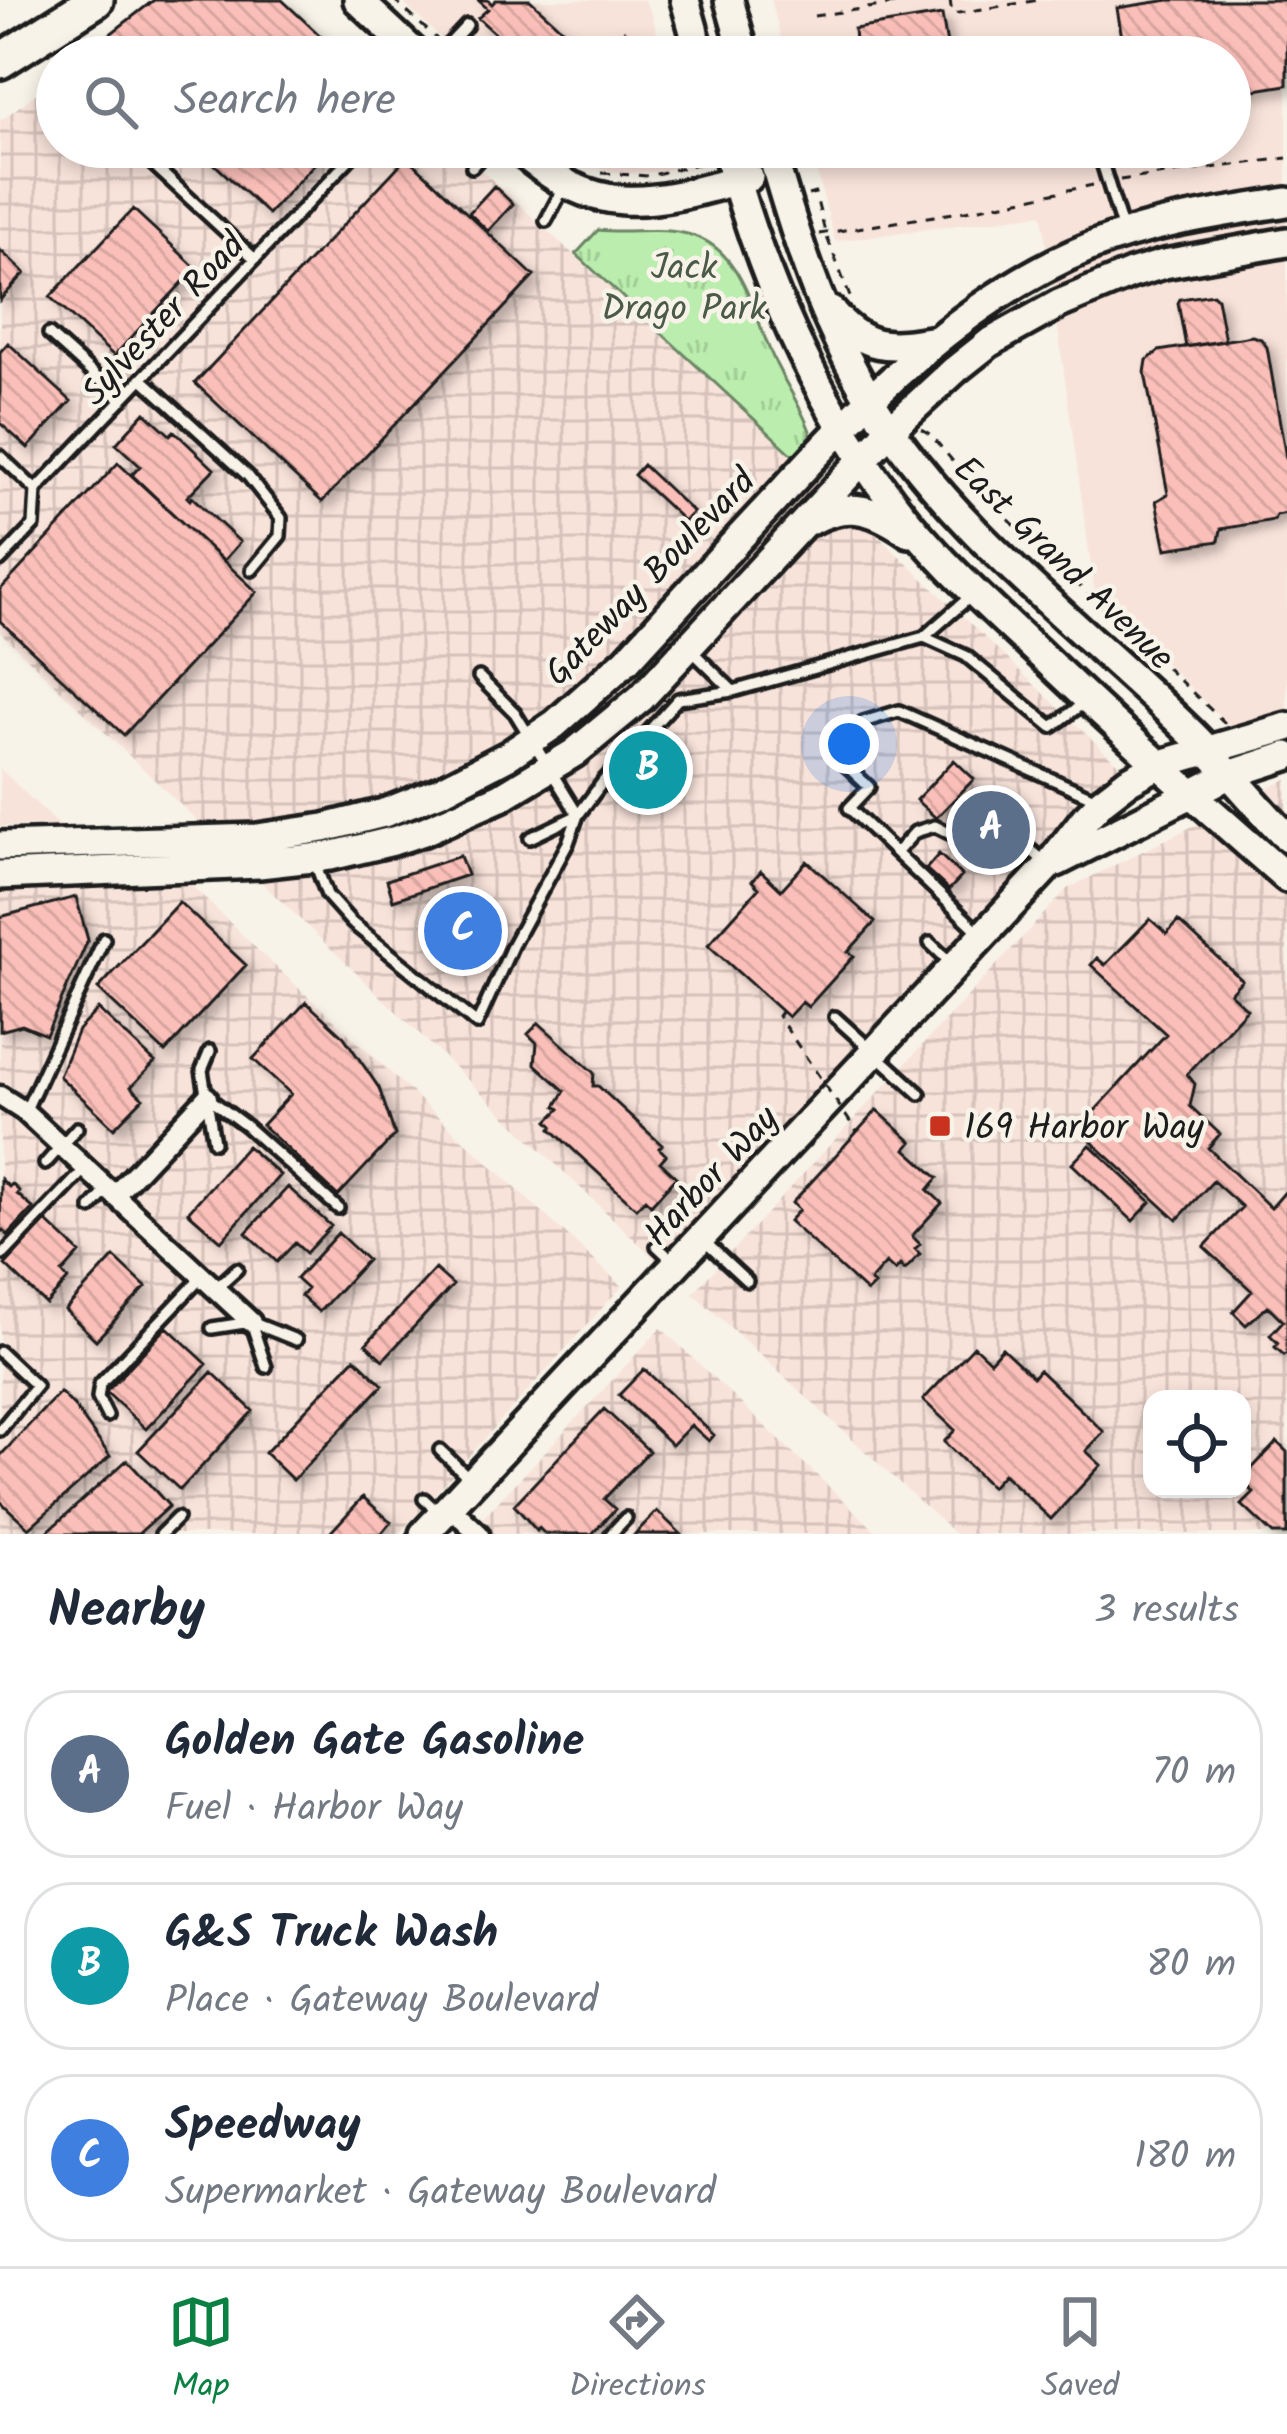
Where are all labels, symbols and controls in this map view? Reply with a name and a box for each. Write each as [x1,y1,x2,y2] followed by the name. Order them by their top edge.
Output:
[36,36,1251,168] search box
[174,66,396,138] text: Search here
[78,69,144,135] icon: search
[69,220,261,420] street label: Sylvester Road
[601,241,768,339] park label: Jack Drago Park
[938,443,1187,686] street label: East Grand Avenue
[532,455,772,701] street label: Gateway Boulevard
[819,714,879,774] your location
[609,725,687,815] pin: B
[952,785,1030,875] pin: A
[424,886,502,976] pin: C
[632,1093,794,1261] street label: Harbor Way
[964,1101,1205,1158] place label: 169 Harbor Way
[927,1113,953,1139] marker: 169 Harbor Way
[1143,1390,1251,1498] map controls
[1143,1390,1251,1498] button: locate
[48,1572,205,1653] text: Nearby
[1094,1581,1239,1643] text: 3 results
[165,1707,584,1779] text: Golden Gate Gasoline
[78,1743,102,1805] text: A
[1152,1743,1236,1805] text: 70 m
[165,1779,463,1841] text: Fuel · Harbor Way
[165,1899,498,1971] text: G&S Truck Wash
[78,1935,102,1997] text: B
[1146,1935,1236,1997] text: 80 m
[165,1971,598,2033] text: Place · Gateway Boulevard
[165,2091,361,2163] text: Speedway
[78,2127,102,2189] text: C
[1134,2127,1236,2189] text: 180 m
[165,2163,716,2225] text: Supermarket · Gateway Boulevard
[168,2289,234,2414] tab: Map
[569,2289,706,2414] tab: Directions
[1041,2289,1119,2414] tab: Saved

